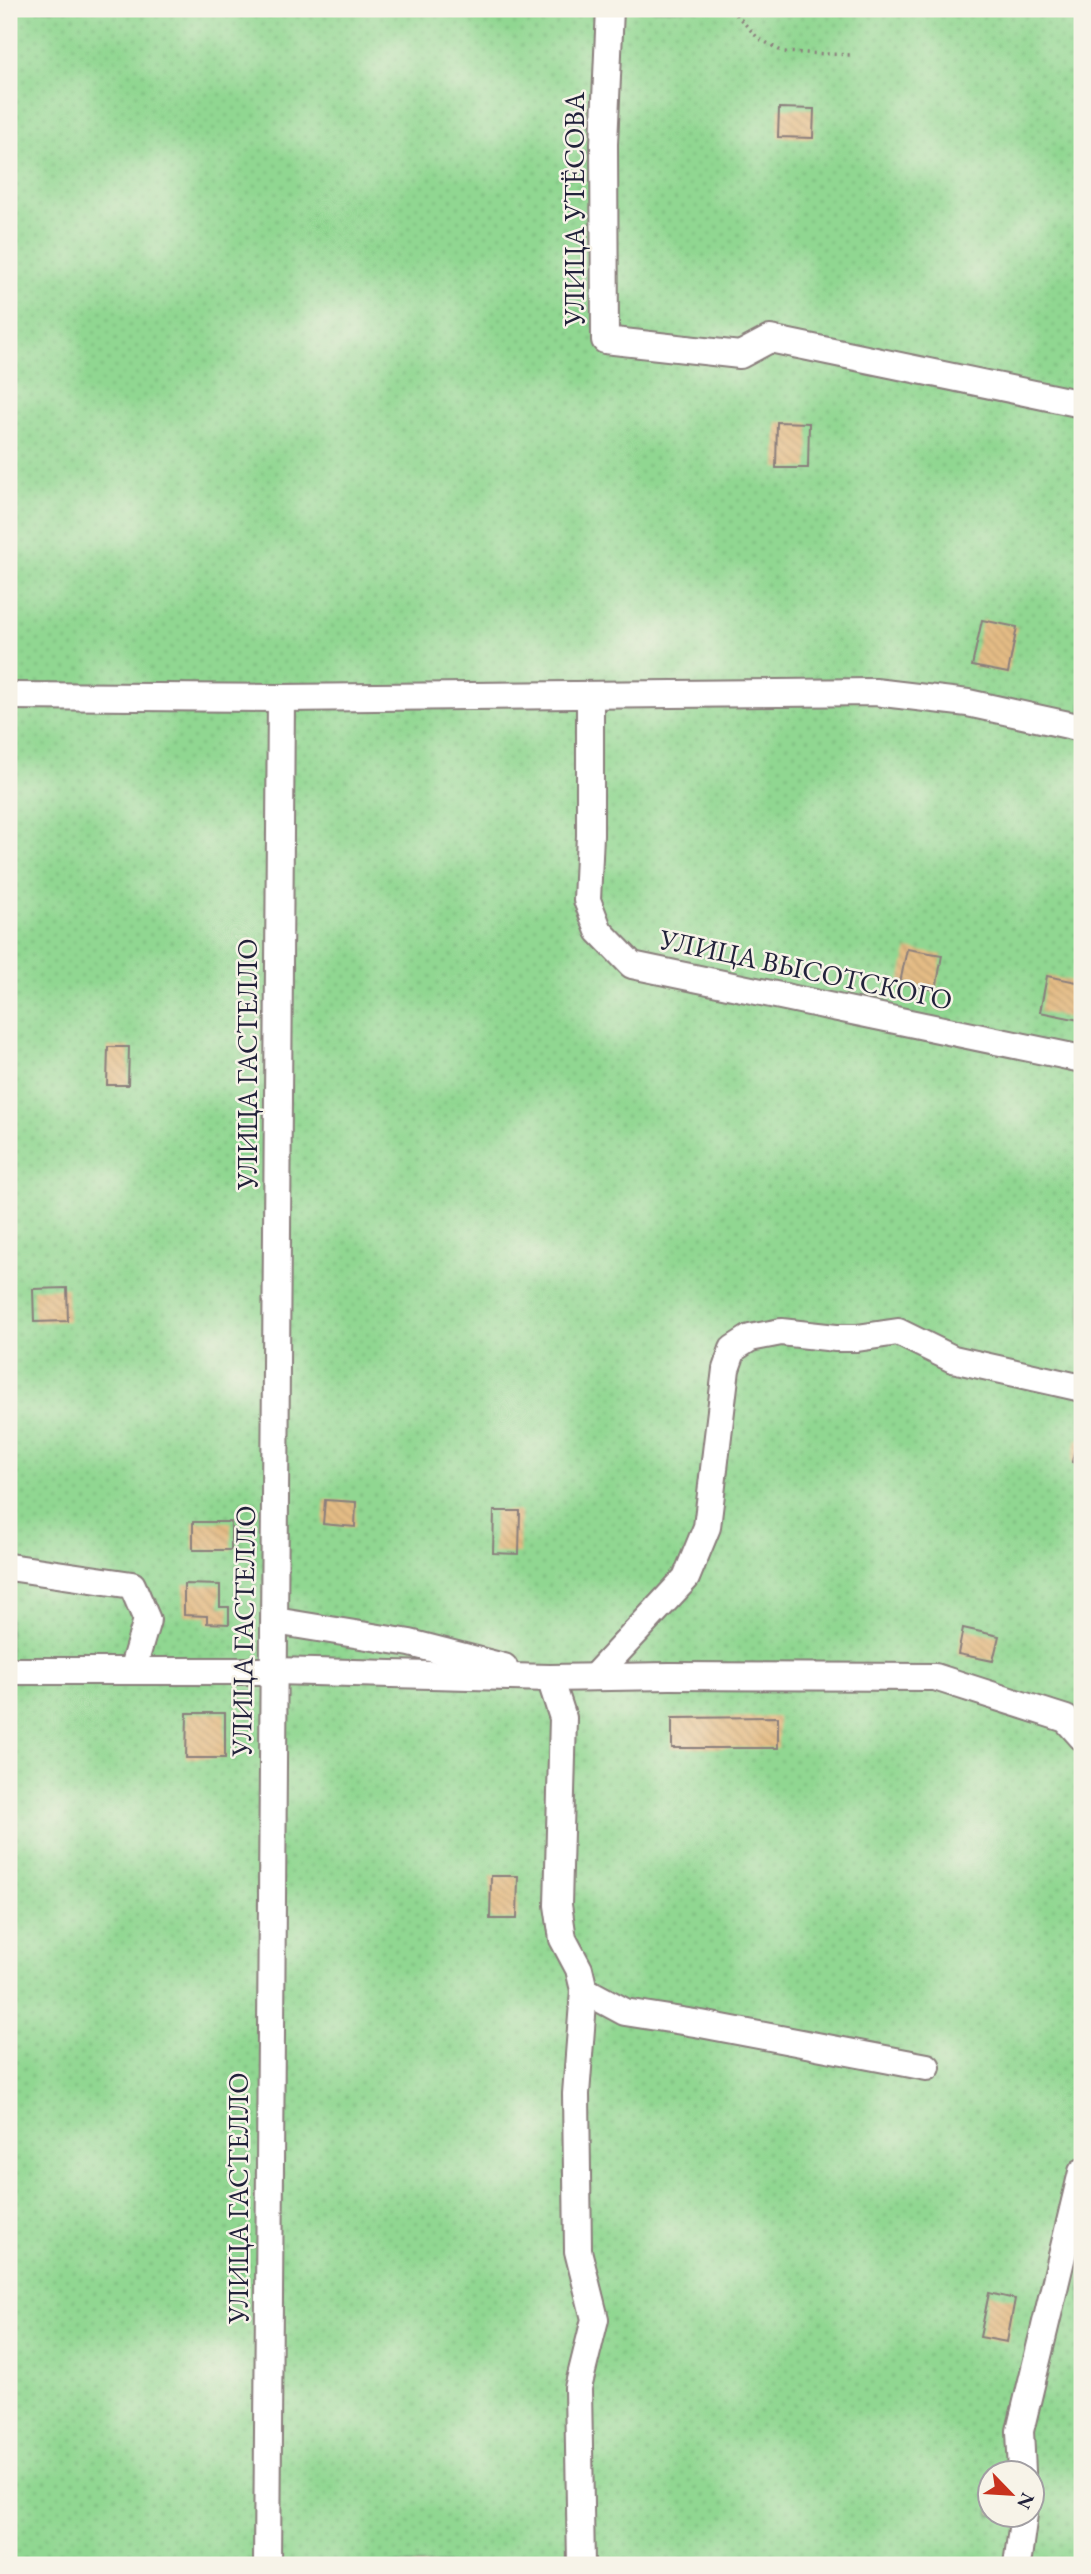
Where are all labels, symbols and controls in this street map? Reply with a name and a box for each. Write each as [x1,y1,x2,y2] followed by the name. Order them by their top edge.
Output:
[556,91,592,327] street label: УЛИЦА УТЁСОВА
[655,920,956,1018] street label: УЛИЦА ВЫСОТСКОГО
[229,938,265,1191] street label: УЛИЦА ГАСТЕЛЛО
[223,1505,263,1758] street label: УЛИЦА ГАСТЕЛЛО
[220,2072,256,2325] street label: УЛИЦА ГАСТЕЛЛО
[976,2458,1046,2528] north arrow
[1011,2489,1041,2514] text: N

